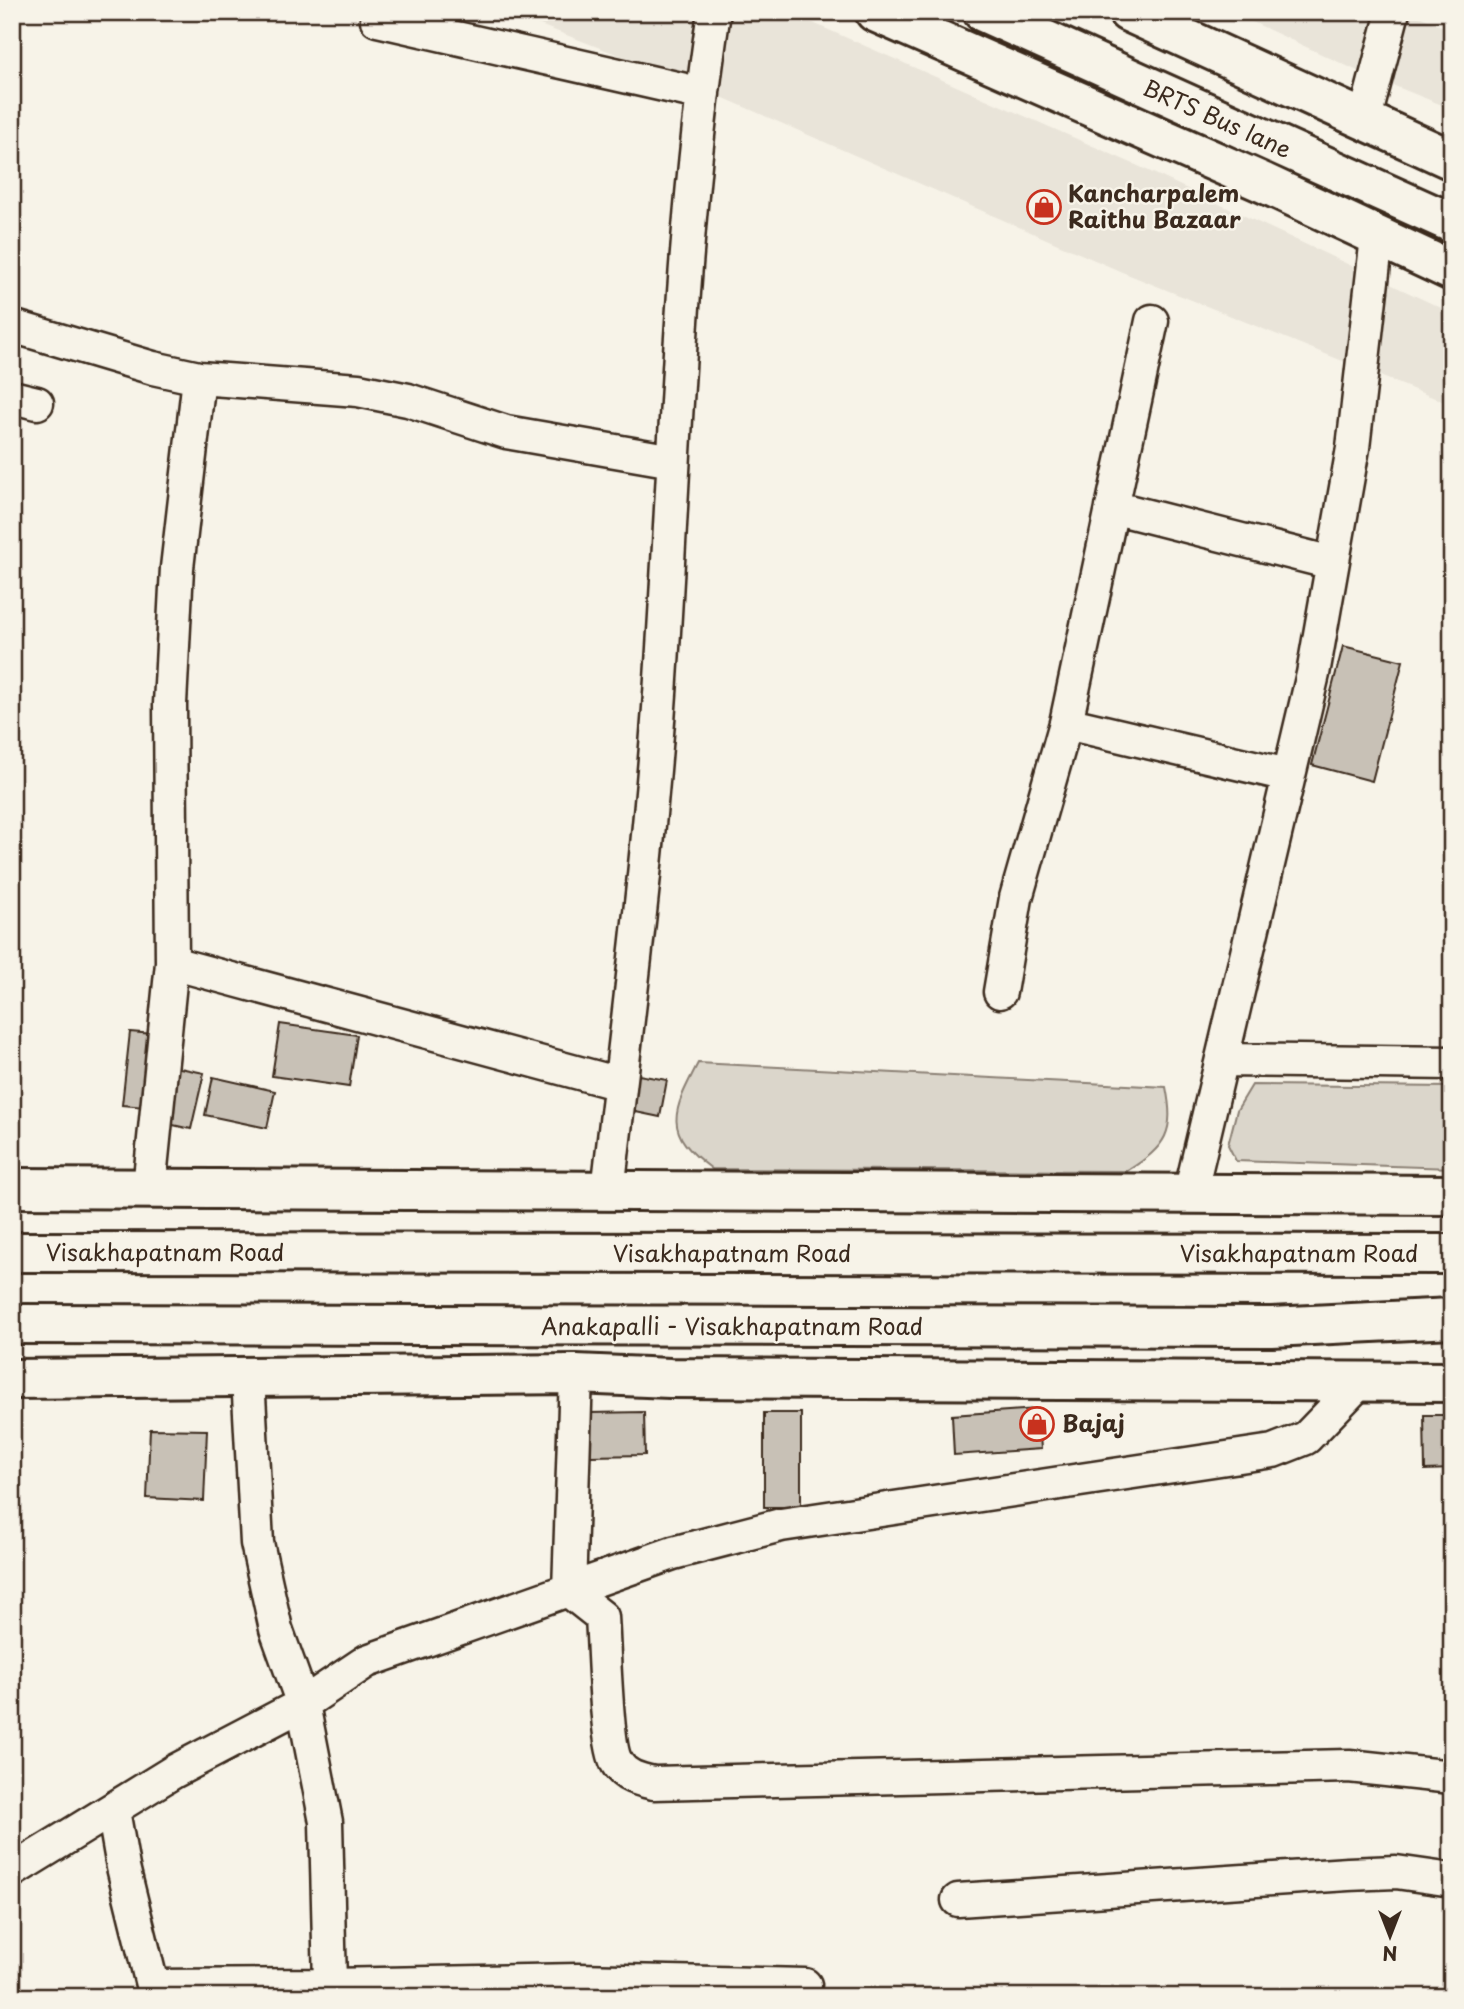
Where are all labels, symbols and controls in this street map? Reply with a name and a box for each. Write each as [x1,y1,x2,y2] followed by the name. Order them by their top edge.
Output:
[1138,69,1297,166] street label: BRTS Bus lane
[1068,175,1241,236] place label: Kancharpalem Raithu Bazaar
[1025,188,1063,226] shop icon: Kancharpalem Raithu Bazaar
[46,1234,284,1269] street label: Visakhapatnam Road
[613,1235,851,1270] street label: Visakhapatnam Road
[1180,1235,1418,1270] street label: Visakhapatnam Road
[541,1308,923,1343] street label: Anakapalli - Visakhapatnam Road
[1018,1405,1056,1443] shop icon: Bajaj
[1062,1405,1125,1440] place label: Bajaj
[1356,1900,1426,1970] north arrow
[1382,1940,1398,1968] text: N

